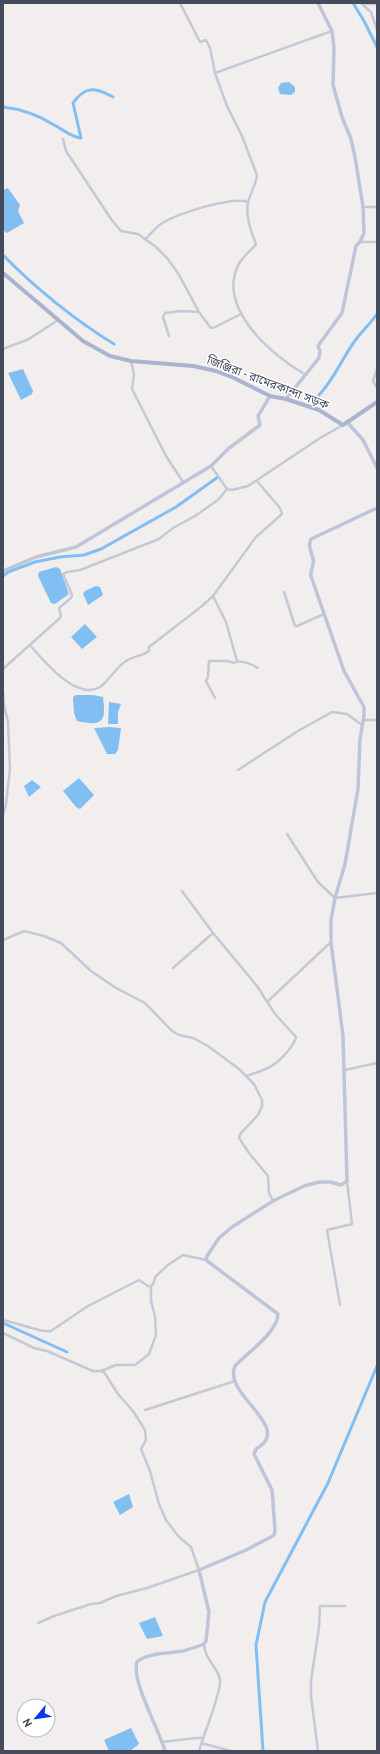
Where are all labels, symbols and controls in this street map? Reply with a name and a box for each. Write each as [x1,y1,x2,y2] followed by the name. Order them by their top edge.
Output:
[204,351,331,412] street label: জিঞ্জিরা - রামেরকান্দা সড়ক
[16,1698,56,1738] north arrow
[19,1716,35,1729] text: N

